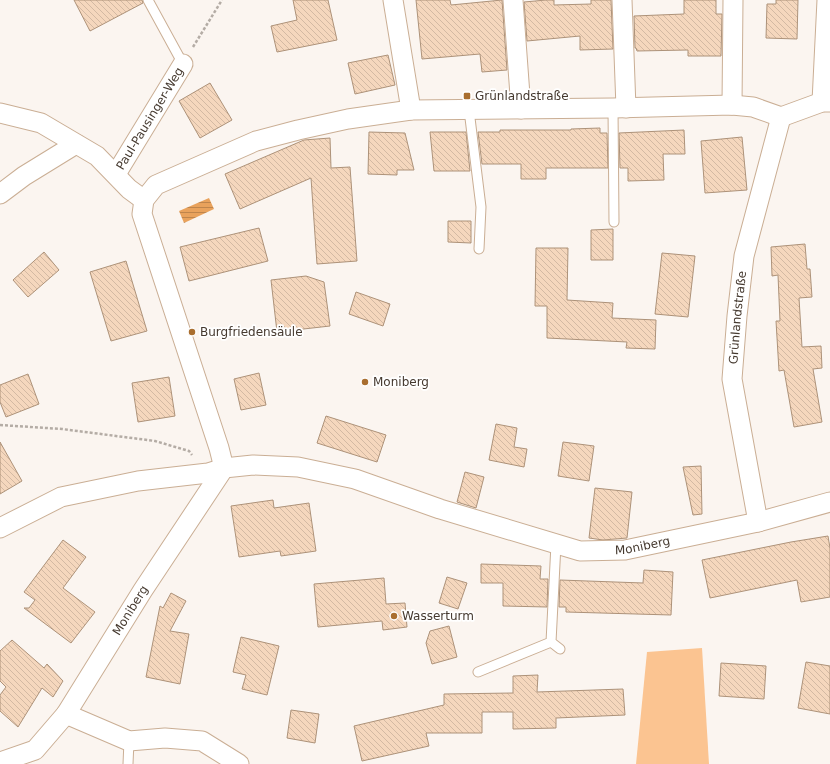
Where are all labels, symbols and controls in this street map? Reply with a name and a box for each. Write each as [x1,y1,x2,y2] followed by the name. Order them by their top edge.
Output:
[113,65,186,172] street label: Paul-Pausinger-Weg
[475,89,569,103] place label: Grünlandstraße
[462,91,472,101] marker: Grünlandstraße
[726,270,749,365] street label: Grünlandstraße
[200,325,303,339] place label: Burgfriedensäule
[187,327,197,337] marker: Burgfriedensäule
[373,375,429,389] place label: Moniberg
[360,377,370,387] marker: Moniberg
[615,534,671,557] street label: Moniberg
[110,583,151,638] street label: Moniberg
[402,609,474,623] place label: Wasserturm
[389,611,399,621] marker: Wasserturm

